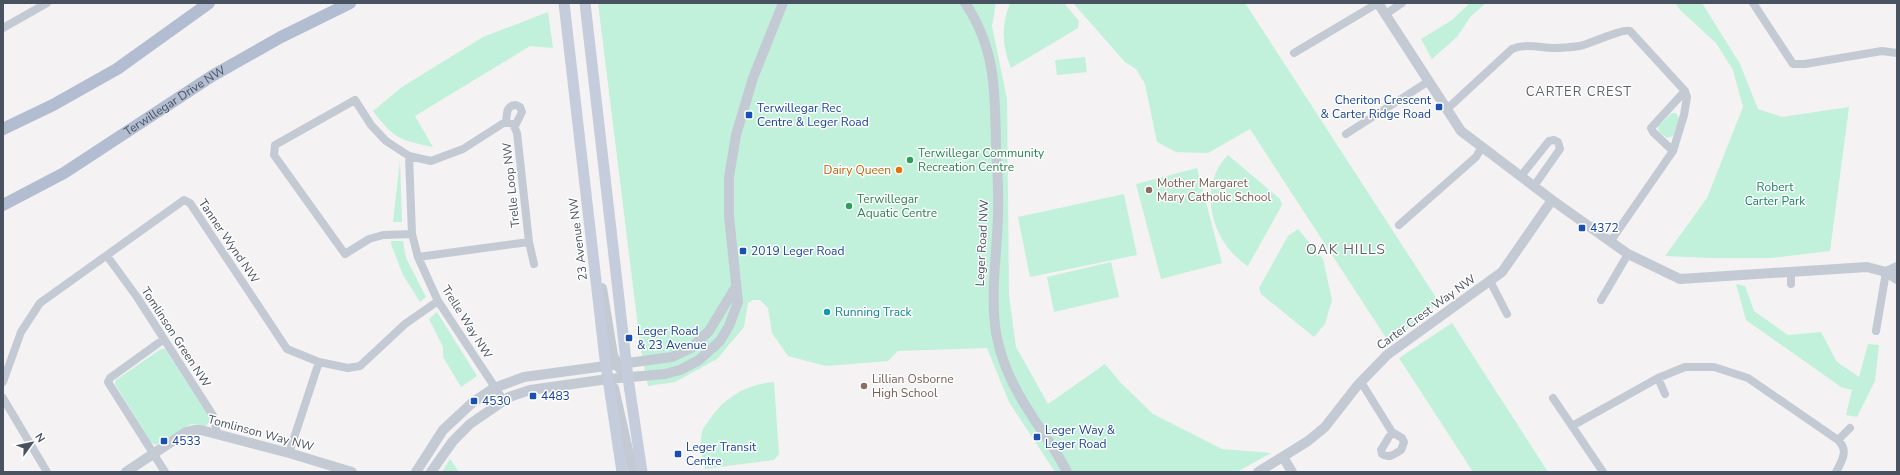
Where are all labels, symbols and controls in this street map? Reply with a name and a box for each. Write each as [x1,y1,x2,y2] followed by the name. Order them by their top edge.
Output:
[121,62,228,140] street label: Terwillegar Drive NW
[1526,83,1632,101] district label: CARTER CREST
[1321,92,1432,122] place label: Cheriton Crescent & Carter Ridge Road
[757,100,869,130] place label: Terwillegar Rec Centre & Leger Road
[1434,102,1444,112] marker: Cheriton Crescent & Carter Ridge Road
[744,110,754,120] marker: Terwillegar Rec Centre & Leger Road
[499,142,523,228] street label: Trelle Loop NW
[918,145,1045,175] place label: Terwillegar Community Recreation Centre
[905,155,915,165] marker: Terwillegar Community Recreation Centre
[824,162,891,178] place label: Dairy Queen
[894,165,904,175] marker: Dairy Queen
[1157,175,1272,205] place label: Mother Margaret Mary Catholic School
[1745,179,1806,209] park label: Robert Carter Park
[1144,185,1154,195] marker: Mother Margaret Mary Catholic School
[857,191,937,221] place label: Terwillegar Aquatic Centre
[195,196,263,286] street label: Tanner Wynd NW
[565,197,591,281] street label: 23 Avenue NW
[972,199,992,287] street label: Leger Road NW
[844,201,854,211] marker: Terwillegar Aquatic Centre
[1590,220,1619,236] place label: 4372
[1577,223,1587,233] marker: 4372
[1306,240,1386,259] district label: OAK HILLS
[751,243,844,259] place label: 2019 Leger Road
[738,246,748,256] marker: 2019 Leger Road
[1373,271,1479,353] street label: Carter Crest Way NW
[438,282,496,362] street label: Trelle Way NW
[138,284,214,390] street label: Tomlinson Green NW
[835,304,913,320] place label: Running Track
[822,307,832,317] marker: Running Track
[637,323,707,353] place label: Leger Road & 23 Avenue
[624,333,634,343] marker: Leger Road & 23 Avenue
[872,371,954,401] place label: Lillian Osborne High School
[859,381,869,391] marker: Lillian Osborne High School
[541,388,570,404] place label: 4483
[528,391,538,401] marker: 4483
[482,393,511,409] place label: 4530
[469,396,479,406] marker: 4530
[206,411,316,455] street label: Tomlinson Way NW
[1045,422,1116,452] place label: Leger Way & Leger Road
[12,423,52,463] north arrow
[31,430,48,445] text: N
[1032,432,1042,442] marker: Leger Way & Leger Road
[172,433,201,449] place label: 4533
[159,436,169,446] marker: 4533
[686,439,757,469] place label: Leger Transit Centre
[673,449,683,459] marker: Leger Transit Centre

